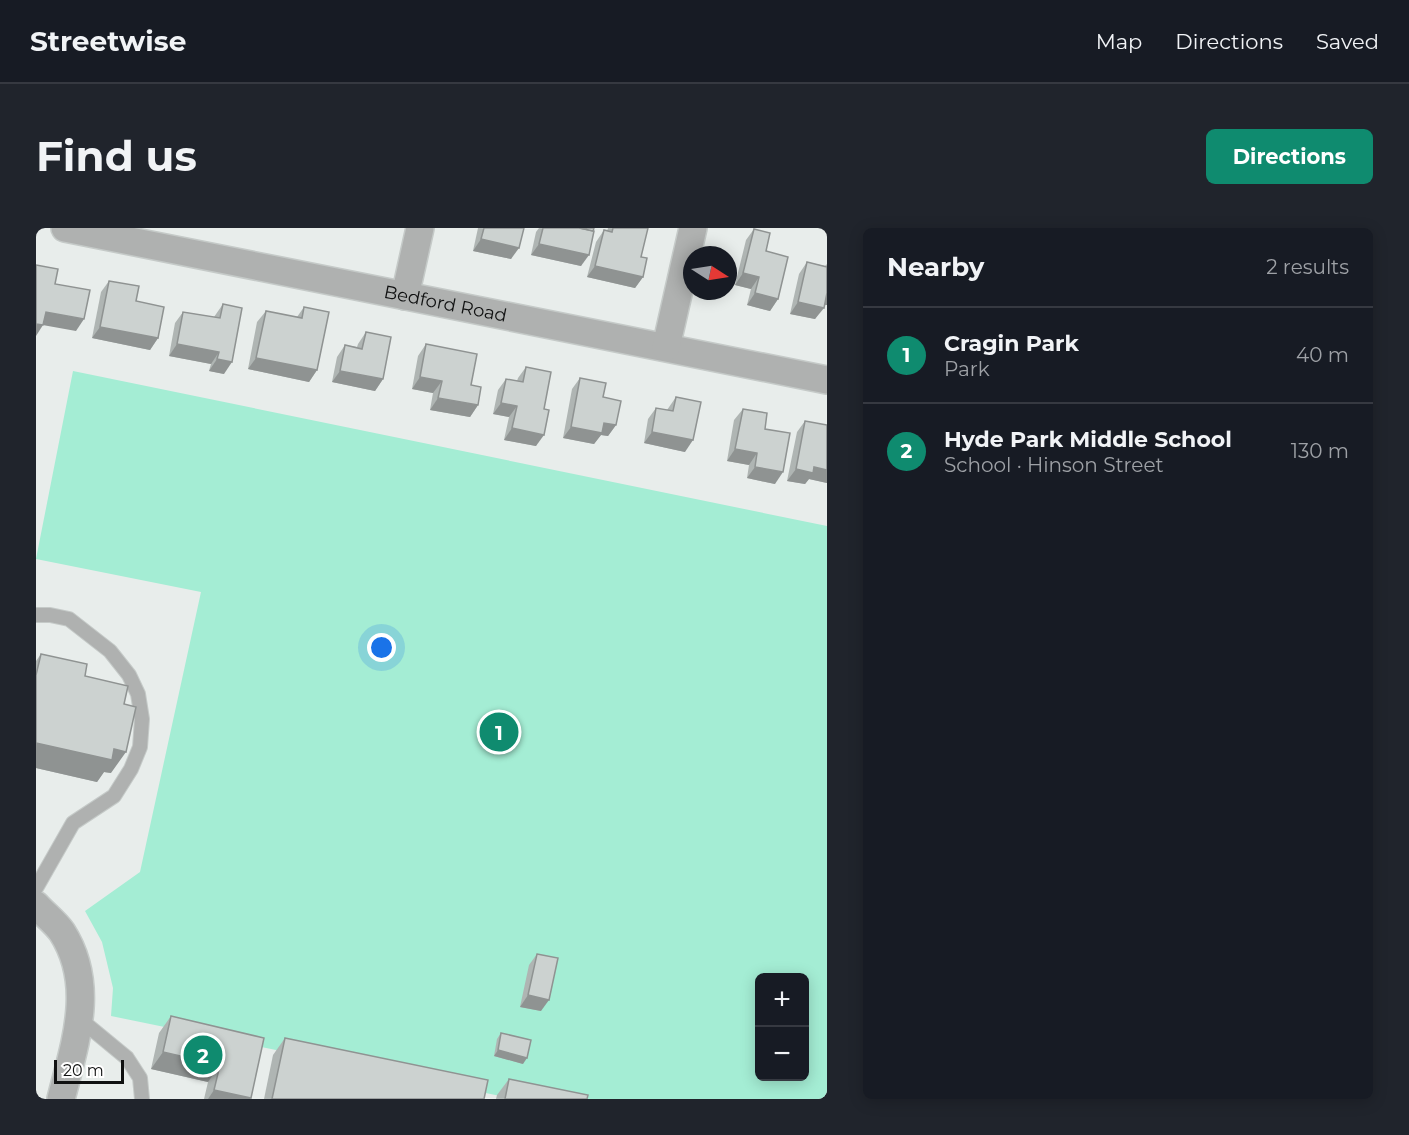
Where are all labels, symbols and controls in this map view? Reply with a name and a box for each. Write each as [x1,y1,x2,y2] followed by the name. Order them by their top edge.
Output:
[30,24,186,58] text: Streetwise
[1096,29,1142,54] text: Map
[1175,29,1283,54] text: Directions
[1316,29,1379,54] text: Saved
[1206,129,1373,184] button: Directions
[36,130,197,182] text: Find us
[683,246,737,300] north arrow
[887,251,984,283] text: Nearby
[1266,255,1349,279] text: 2 results
[382,281,509,327] street label: Bedford Road
[944,330,1079,357] text: Cragin Park
[903,343,910,367] text: 1
[1296,343,1349,367] text: 40 m
[944,357,990,381] text: Park
[944,426,1232,453] text: Hyde Park Middle School
[901,439,912,463] text: 2
[1291,439,1349,463] text: 130 m
[944,453,1164,477] text: School · Hinson Street
[367,633,396,662] your location
[480,710,518,754] pin: 1
[755,973,809,1081] map controls
[755,973,809,1027] button: +
[755,1027,809,1081] button: −
[184,1032,222,1078] pin: 2
[54,1057,124,1084] scale bar
[63,1061,104,1080] text: 20 m

